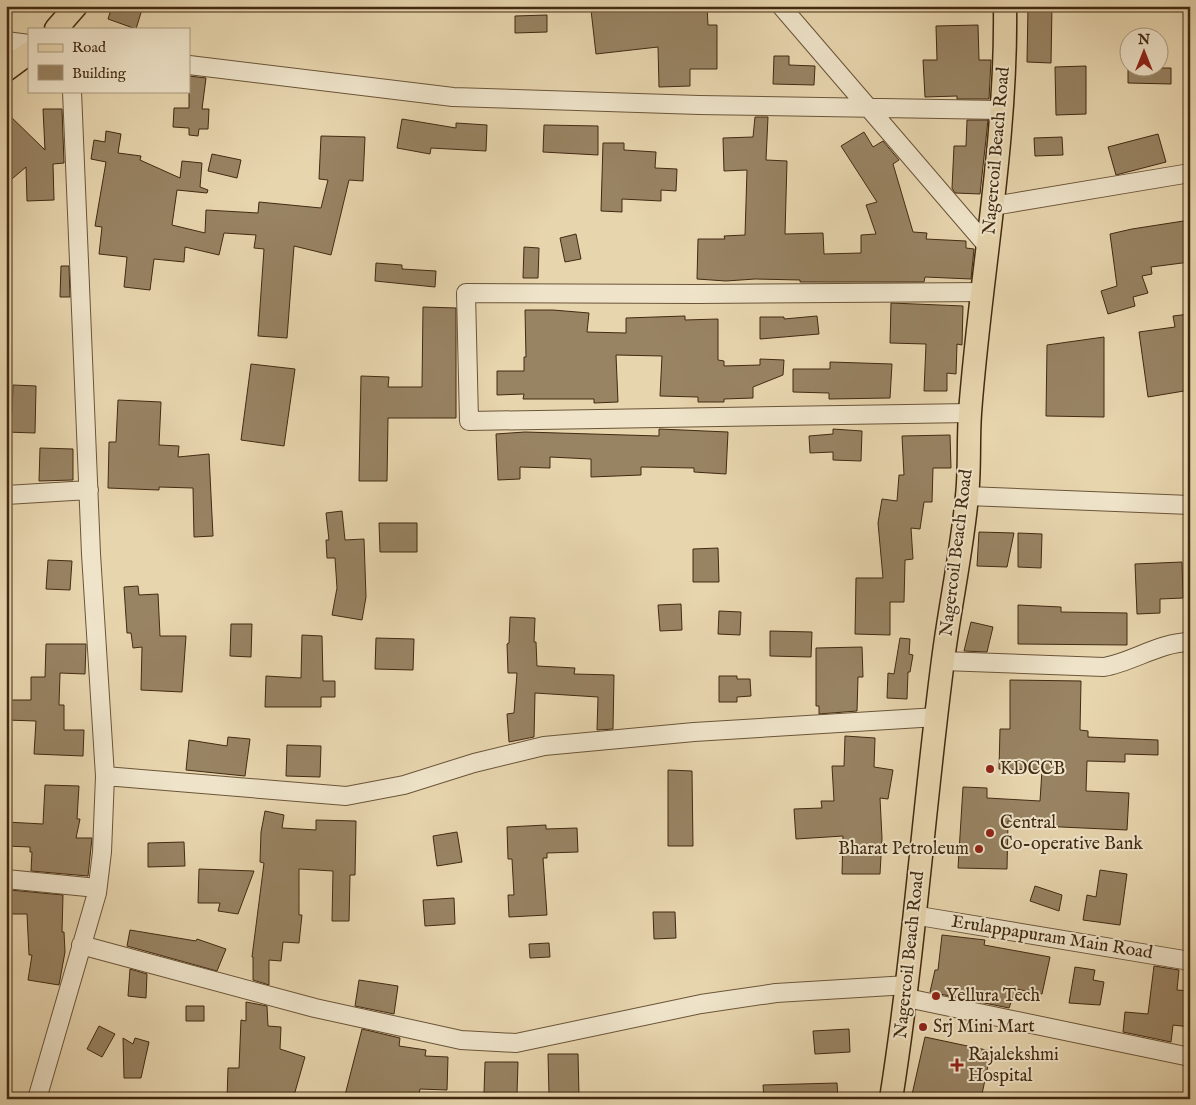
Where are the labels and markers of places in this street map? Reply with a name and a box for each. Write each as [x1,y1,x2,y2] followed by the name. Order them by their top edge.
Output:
[1000,758,1065,781] place label: KDCCB
[984,763,996,775] marker: KDCCB
[1000,812,1143,856] place label: Central Co-operative Bank
[984,827,996,839] marker: Central Co-operative Bank
[838,838,969,861] place label: Bharat Petroleum
[973,843,985,855] marker: Bharat Petroleum
[946,985,1040,1008] place label: Yellura Tech
[930,990,942,1002] marker: Yellura Tech
[933,1016,1035,1039] place label: Srj Mini Mart
[917,1021,929,1033] marker: Srj Mini Mart
[968,1044,1059,1088] place label: Rajalekshmi Hospital
[950,1058,964,1072] marker: Rajalekshmi Hospital

